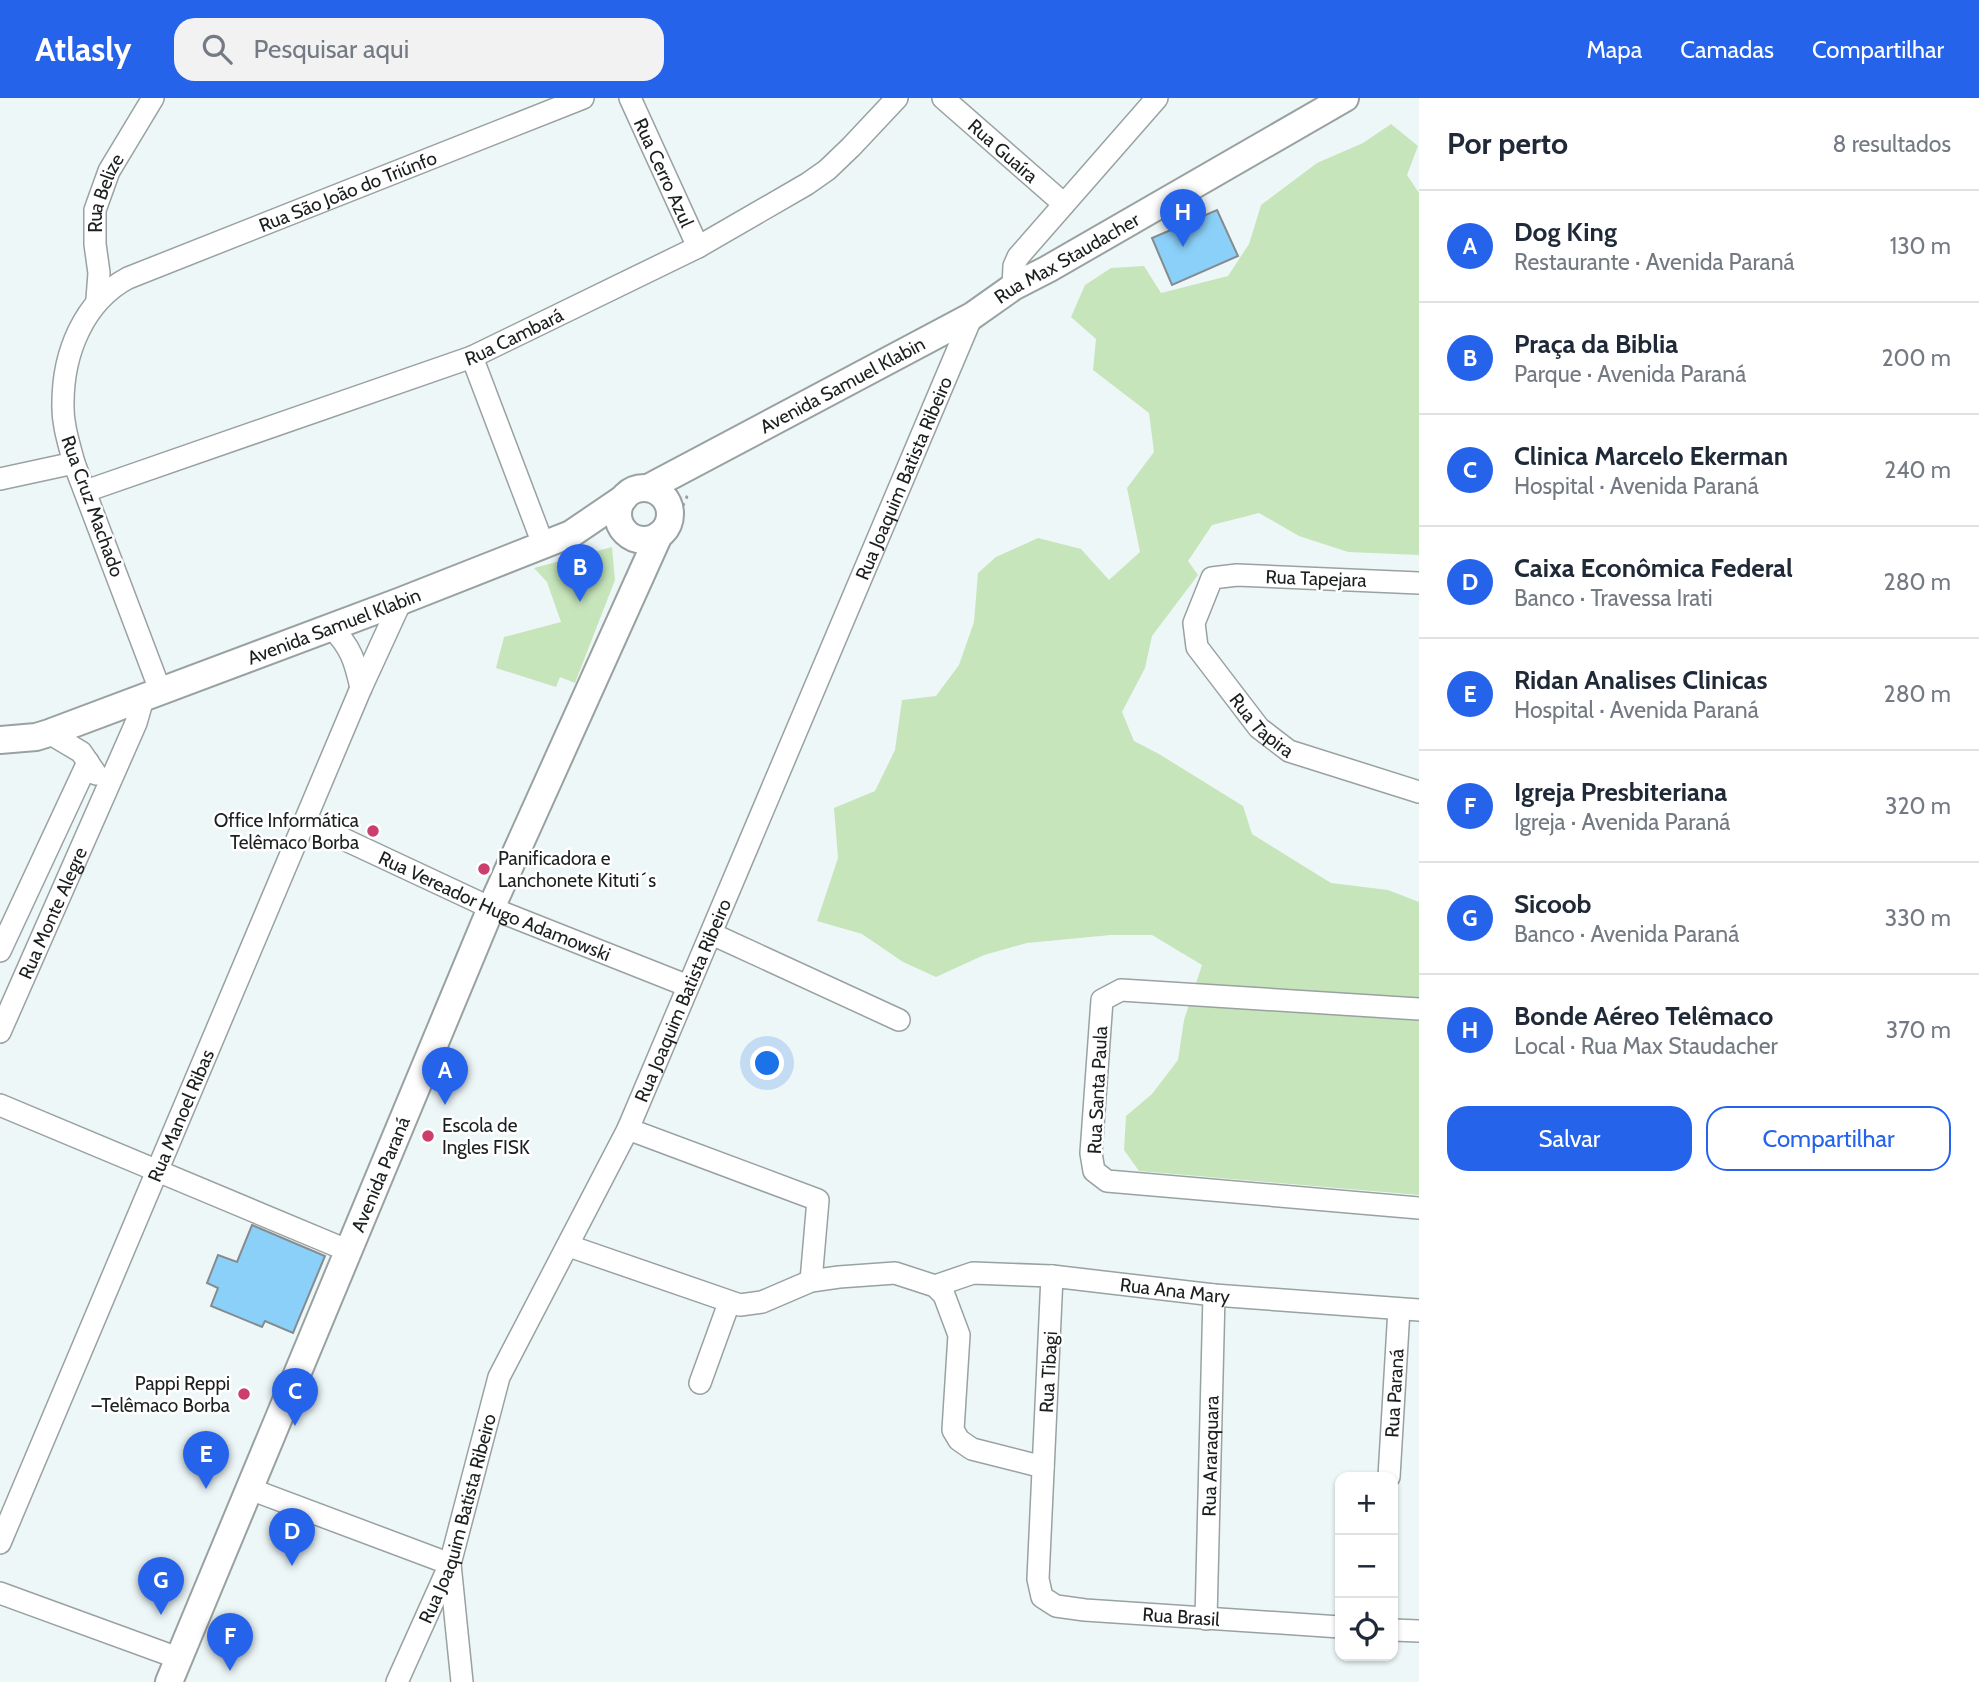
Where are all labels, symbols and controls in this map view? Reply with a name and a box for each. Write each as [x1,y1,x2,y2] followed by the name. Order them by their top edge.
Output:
[174,18,664,81] search box
[35,29,132,69] text: Atlasly
[198,30,236,68] icon: search
[254,33,409,65] text: Pesquisar aqui
[1586,35,1642,64] text: Mapa
[1680,35,1774,64] text: Camadas
[1812,35,1944,64] text: Compartilhar
[963,114,1043,188] street label: Rua Guaíra
[629,115,699,231] street label: Rua Cerro Azul
[1447,125,1568,162] text: Por perto
[1833,130,1951,158] text: 8 resultados
[256,146,440,237] street label: Rua São João do Triúnfo
[84,149,129,233] street label: Rua Belize
[1160,189,1206,247] pin: H
[990,208,1143,309] street label: Rua Max Staudacher
[1514,216,1617,248] text: Dog King
[1463,232,1477,260] text: A
[1890,232,1951,260] text: 130 m
[1514,248,1795,276] text: Restaurante · Avenida Paraná
[462,303,567,371] street label: Rua Cambará
[1514,328,1678,360] text: Praça da Biblia
[756,332,929,438] street label: Avenida Samuel Klabin
[1463,344,1477,372] text: B
[1881,344,1951,372] text: 200 m
[1514,360,1746,388] text: Parque · Avenida Paraná
[851,373,957,583] street label: Rua Joaquim Batista Ribeiro
[56,432,129,580] street label: Rua Cruz Machado
[1514,440,1788,472] text: Clinica Marcelo Ekerman
[1463,456,1477,484] text: C
[1884,456,1951,484] text: 240 m
[1514,472,1759,500] text: Hospital · Avenida Paraná
[557,544,603,602] pin: B
[1514,552,1793,584] text: Caixa Econômica Federal
[1265,565,1367,592] street label: Rua Tapejara
[1462,568,1478,596] text: D
[1884,568,1951,596] text: 280 m
[244,583,424,670] street label: Avenida Samuel Klabin
[1514,584,1713,612] text: Banco · Travessa Irati
[1514,664,1767,696] text: Ridan Analises Clinicas
[1463,680,1477,708] text: E
[1884,680,1951,708] text: 280 m
[1224,689,1298,763] street label: Rua Tapira
[1514,696,1759,724] text: Hospital · Avenida Paraná
[1514,776,1727,808] text: Igreja Presbiteriana
[1464,792,1476,820] text: F
[1885,792,1951,820] text: 320 m
[1514,808,1730,836] text: Igreja · Avenida Paraná
[214,809,359,854] place label: Office Informática Telêmaco Borba
[365,823,381,839] marker: Office Informática Telêmaco Borba
[14,843,92,983] street label: Rua Monte Alegre
[375,846,614,966] street label: Rua Vereador Hugo Adamowski
[498,847,656,892] place label: Panificadora e Lanchonete Kituti´s
[476,861,492,877] marker: Panificadora e Lanchonete Kituti´s
[1514,888,1591,920] text: Sicoob
[630,895,736,1106] street label: Rua Joaquim Batista Ribeiro
[1462,904,1478,932] text: G
[1885,904,1951,932] text: 330 m
[1514,920,1739,948] text: Banco · Avenida Paraná
[1514,1000,1773,1032] text: Bonde Aéreo Telêmaco
[1462,1016,1478,1044] text: H
[1886,1016,1951,1044] text: 370 m
[1083,1025,1112,1155] street label: Rua Santa Paula
[1514,1032,1778,1060] text: Local · Rua Max Staudacher
[143,1046,219,1185] street label: Rua Manoel Ribas
[750,1046,784,1080] your location
[422,1047,468,1105] pin: A
[1447,1106,1692,1171] button: Salvar
[1706,1106,1951,1171] button: Compartilhar
[346,1113,415,1236] street label: Avenida Paraná
[442,1114,530,1159] place label: Escola de Ingles FISK
[420,1128,436,1144] marker: Escola de Ingles FISK
[1119,1273,1231,1308] street label: Rua Ana Mary
[1035,1330,1062,1414] street label: Rua Tibagi
[1380,1348,1409,1438] street label: Rua Paraná
[272,1368,318,1426] pin: C
[91,1372,230,1417] place label: Pappi Reppi –Telêmaco Borba
[236,1386,252,1402] marker: Pappi Reppi –Telêmaco Borba
[1198,1395,1224,1517] street label: Rua Araraquara
[414,1411,501,1627] street label: Rua Joaquim Batista Ribeiro
[183,1431,229,1489] pin: E
[1335,1472,1398,1661] map controls
[1335,1472,1398,1535] button: +
[269,1508,315,1566] pin: D
[1335,1535,1398,1598] button: −
[138,1557,184,1615] pin: G
[1335,1598,1398,1661] button: locate
[1142,1603,1221,1631] street label: Rua Brasil
[207,1613,253,1671] pin: F

